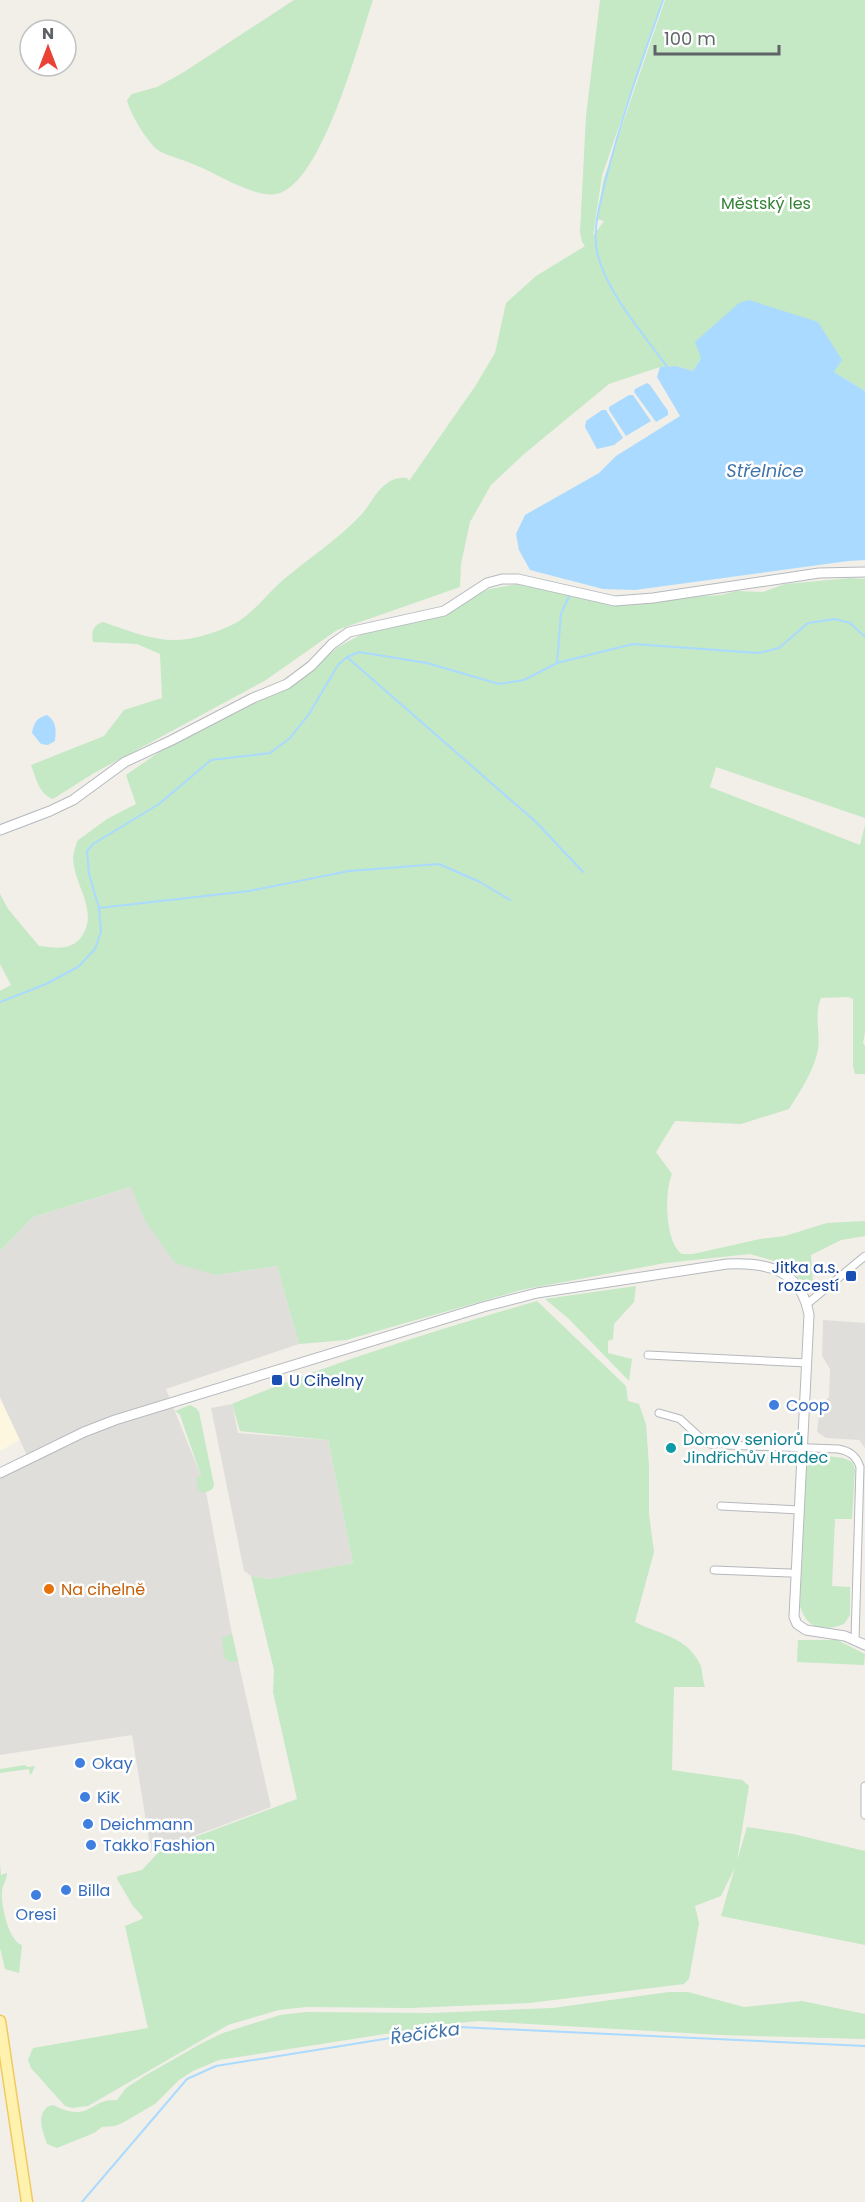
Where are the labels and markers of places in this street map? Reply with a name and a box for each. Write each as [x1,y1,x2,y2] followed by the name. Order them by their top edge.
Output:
[772,1256,839,1297] place label: Jitka a.s. rozcestí
[844,1269,858,1283] marker: Jitka a.s. rozcestí
[289,1369,364,1392] place label: U Cihelny
[270,1373,284,1387] marker: U Cihelny
[786,1394,830,1417] place label: Coop
[767,1398,781,1412] marker: Coop
[683,1428,828,1469] place label: Domov seniorů Jindřichův Hradec
[664,1441,678,1455] marker: Domov seniorů Jindřichův Hradec
[61,1578,145,1601] place label: Na cihelně
[42,1582,56,1596] marker: Na cihelně
[92,1752,133,1775] place label: Okay
[73,1756,87,1770] marker: Okay
[97,1786,121,1809] place label: KiK
[78,1790,92,1804] marker: KiK
[100,1813,193,1836] place label: Deichmann
[81,1817,95,1831] marker: Deichmann
[103,1834,215,1857] place label: Takko Fashion
[84,1838,98,1852] marker: Takko Fashion
[78,1879,110,1902] place label: Billa
[59,1883,73,1897] marker: Billa
[29,1888,43,1902] marker: Oresi
[16,1903,56,1926] place label: Oresi

